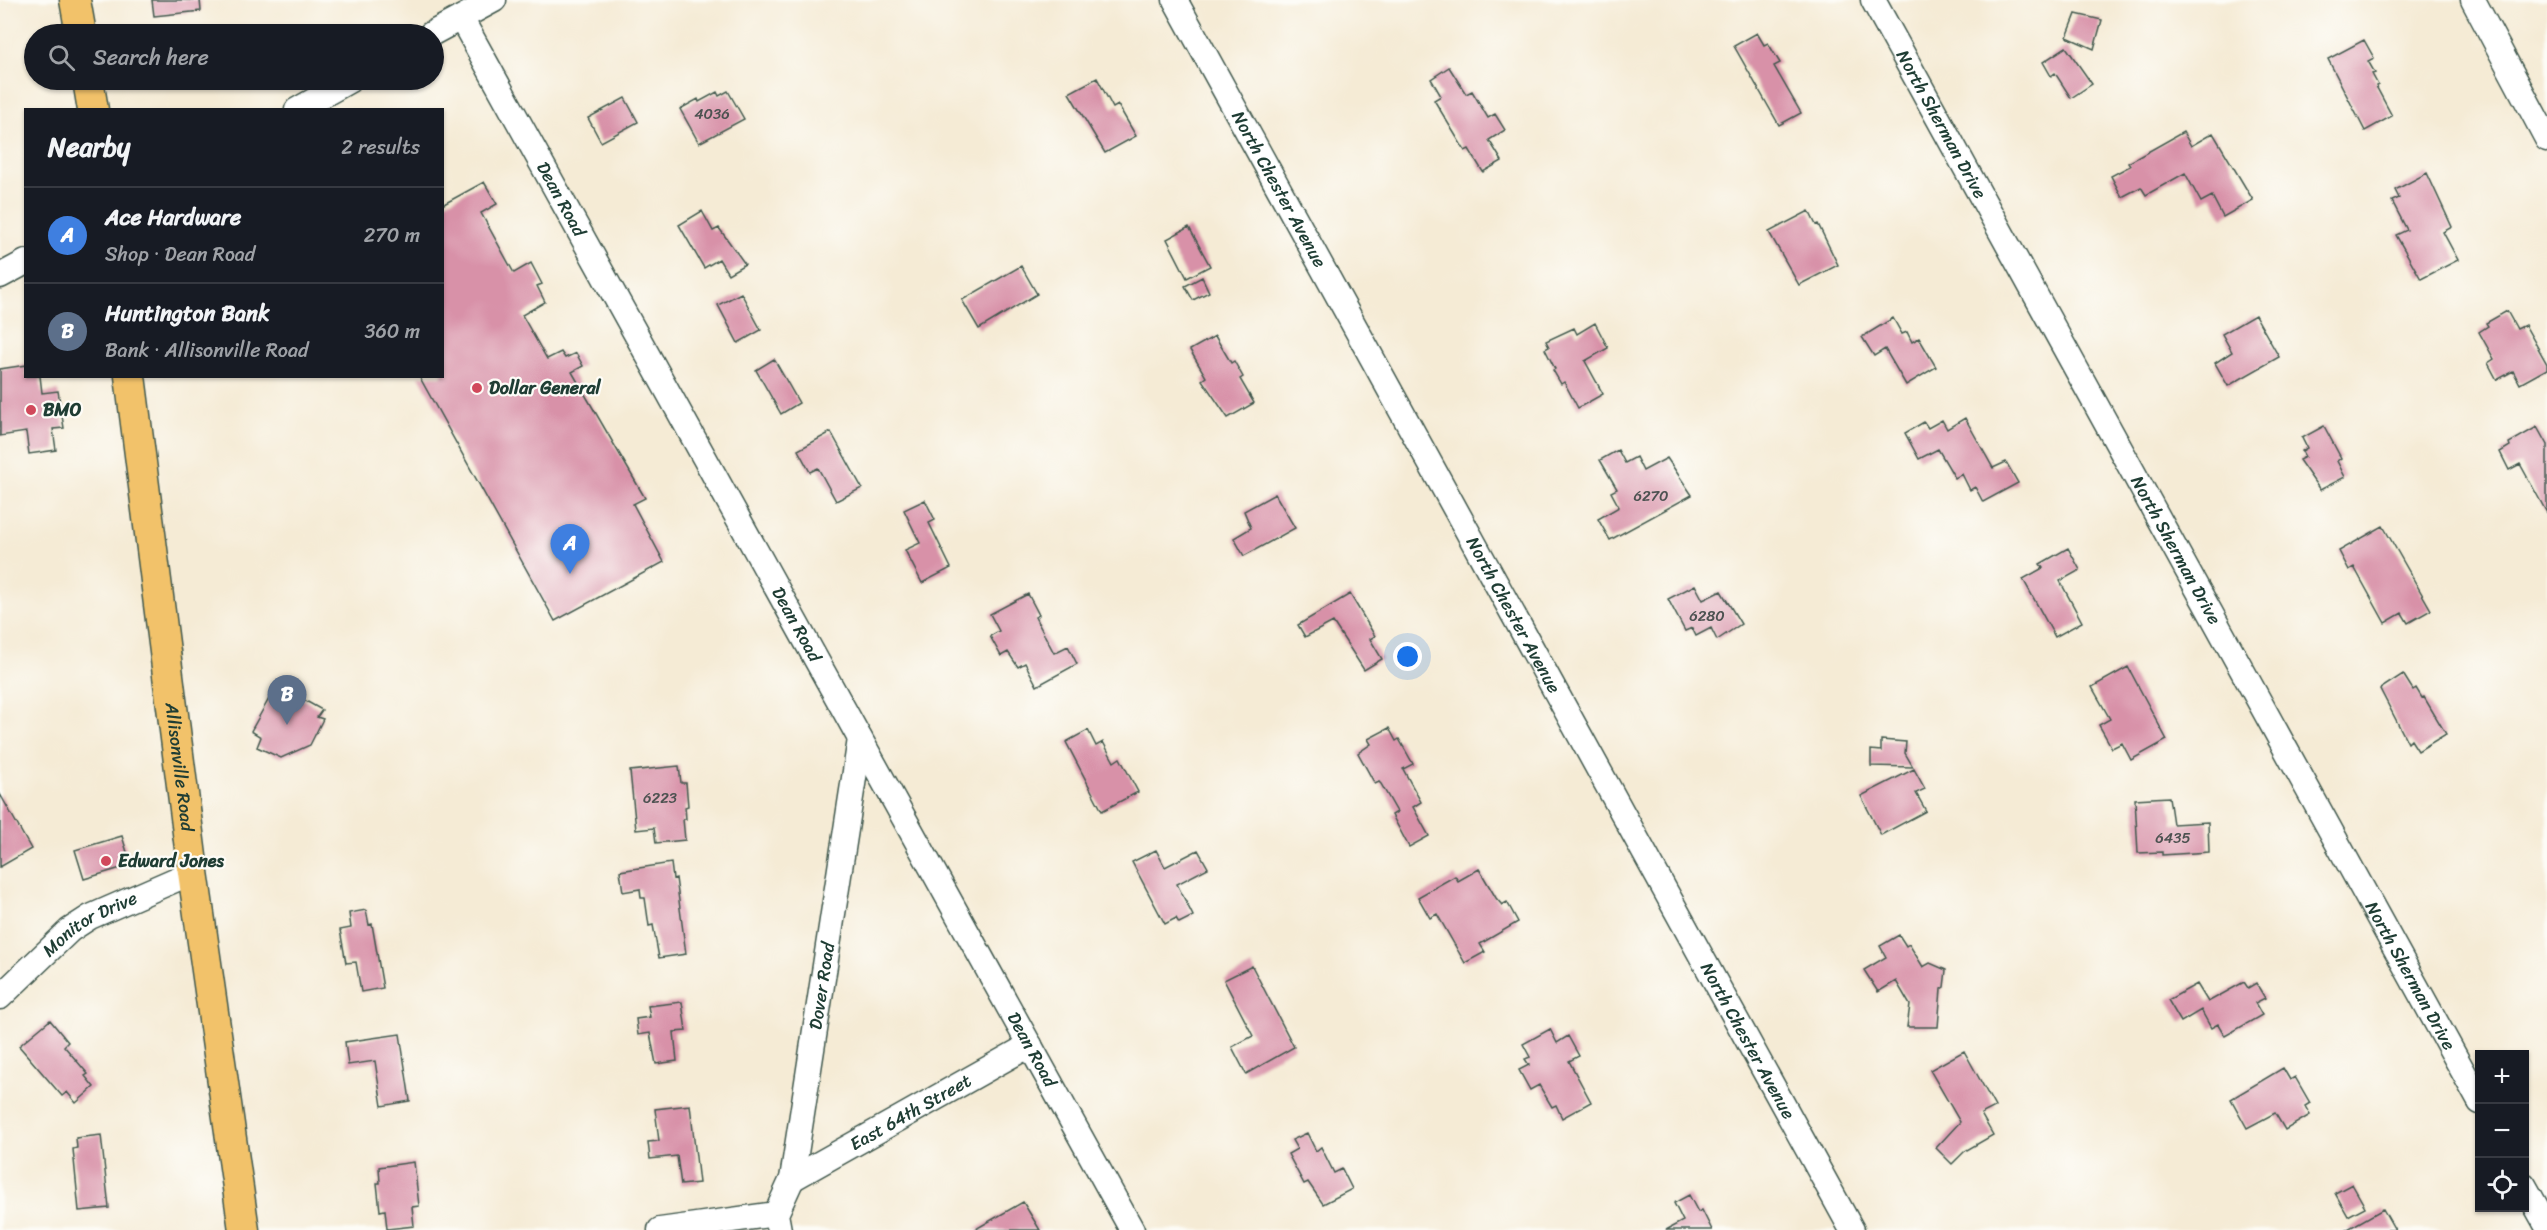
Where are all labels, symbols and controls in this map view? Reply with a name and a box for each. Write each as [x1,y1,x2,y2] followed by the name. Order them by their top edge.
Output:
[24,24,444,90] search box
[93,38,209,77] text: Search here
[45,41,78,74] icon: search
[1887,44,1996,205] street label: North Sherman Drive
[694,101,730,127] house number: 4036
[1223,105,1335,274] street label: North Chester Avenue
[48,124,130,170] text: Nearby
[341,130,420,165] text: 2 results
[527,156,596,244] street label: Dean Road
[105,198,241,237] text: Ace Hardware
[61,218,74,253] text: A
[364,218,420,253] text: 270 m
[105,237,255,272] text: Shop · Dean Road
[105,294,270,333] text: Huntington Bank
[61,314,74,349] text: B
[364,314,420,349] text: 360 m
[105,333,309,368] text: Bank · Allisonville Road
[489,372,602,404] place label: Dollar General
[470,381,484,395] marker: Dollar General
[43,394,82,426] place label: BMO
[24,403,38,417] marker: BMO
[2122,469,2230,631] street label: North Sherman Drive
[1633,483,1669,509] house number: 6270
[550,524,590,574] pin: A
[1457,530,1570,700] street label: North Chester Avenue
[763,581,831,669] street label: Dean Road
[1689,603,1725,629] house number: 6280
[1393,642,1422,671] your location
[268,676,306,725] pin: B
[155,700,204,835] street label: Allisonville Road
[643,785,677,811] house number: 6223
[2155,825,2191,851] house number: 6435
[118,845,224,877] place label: Edward Jones
[99,854,113,868] marker: Edward Jones
[34,882,143,965] street label: Monitor Drive
[2356,895,2465,1056] street label: North Sherman Drive
[799,939,845,1032] street label: Dover Road
[1692,956,1804,1125] street label: North Chester Avenue
[998,1006,1067,1094] street label: Dean Road
[2475,1050,2529,1212] map controls
[2475,1050,2529,1104] button: +
[844,1065,978,1160] street label: East 64th Street
[2475,1104,2529,1158] button: −
[2475,1158,2529,1212] button: locate

